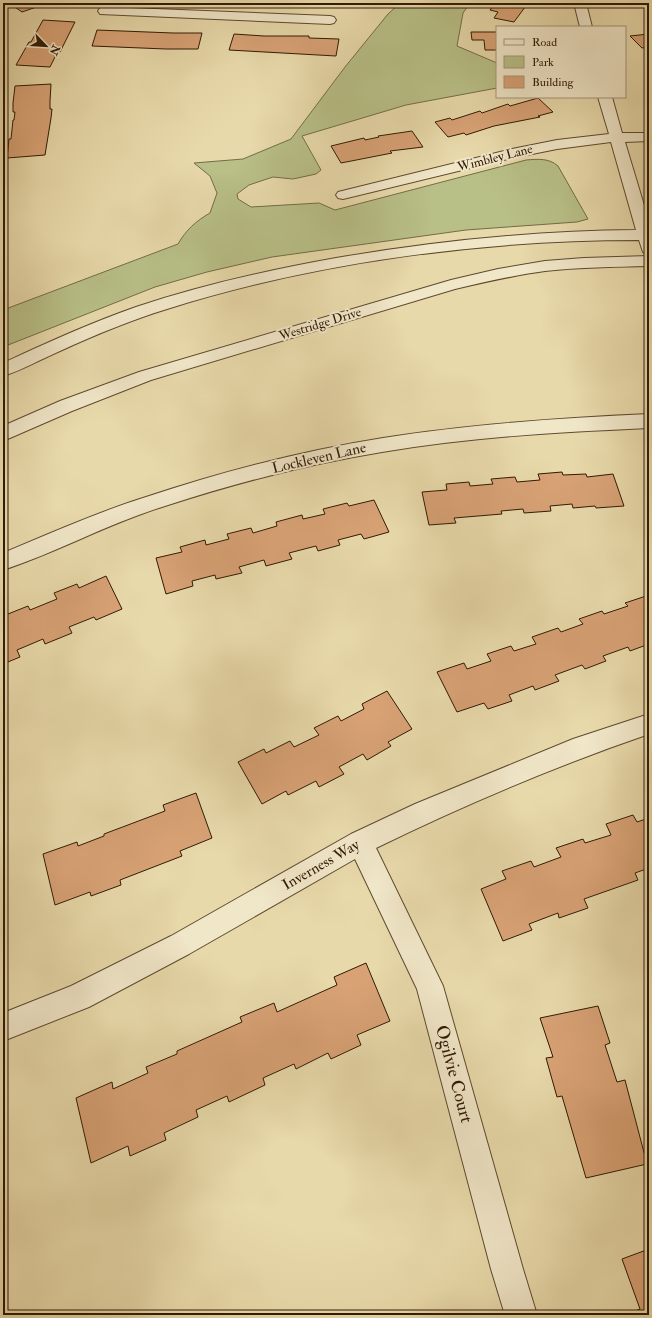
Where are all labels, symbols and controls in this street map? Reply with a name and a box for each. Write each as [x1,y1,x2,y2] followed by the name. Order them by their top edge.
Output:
[26,26,66,66] north arrow
[496,26,626,98] legend
[532,35,557,50] text: Road
[46,42,63,58] text: N
[532,55,554,70] text: Park
[532,75,575,90] text: Building
[455,141,535,176] street label: Wimbley Lane
[276,304,364,344] street label: Westridge Drive
[270,438,368,478] street label: Lockleven Lane
[279,835,363,895] street label: Inverness Way
[430,1023,478,1126] street label: Ogilvie Court

